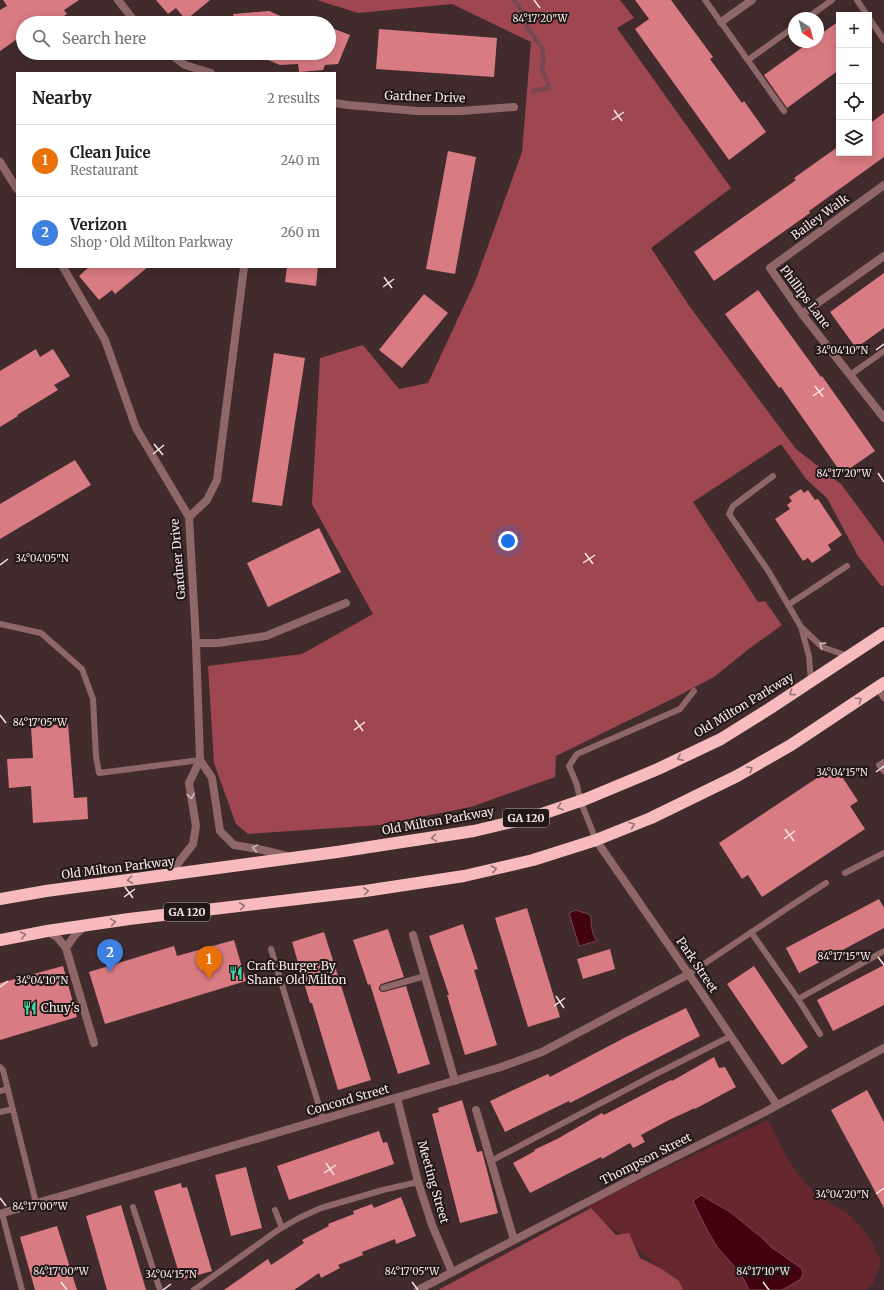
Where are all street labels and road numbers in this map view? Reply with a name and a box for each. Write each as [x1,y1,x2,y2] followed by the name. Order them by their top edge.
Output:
[384,88,466,105] street label: Gardner Drive
[788,190,852,243] street label: Bailey Walk
[777,262,834,331] street label: Phillips Lane
[166,518,189,600] street label: Gardner Drive
[691,669,796,740] street label: Old Milton Parkway
[381,803,495,838] street label: Old Milton Parkway
[503,809,549,827] road number: GA 120
[61,853,175,882] street label: Old Milton Parkway
[164,903,210,921] road number: GA 120
[673,934,722,996] street label: Park Street
[305,1081,391,1118] street label: Concord Street
[598,1129,694,1188] street label: Thompson Street
[414,1139,453,1225] street label: Meeting Street

